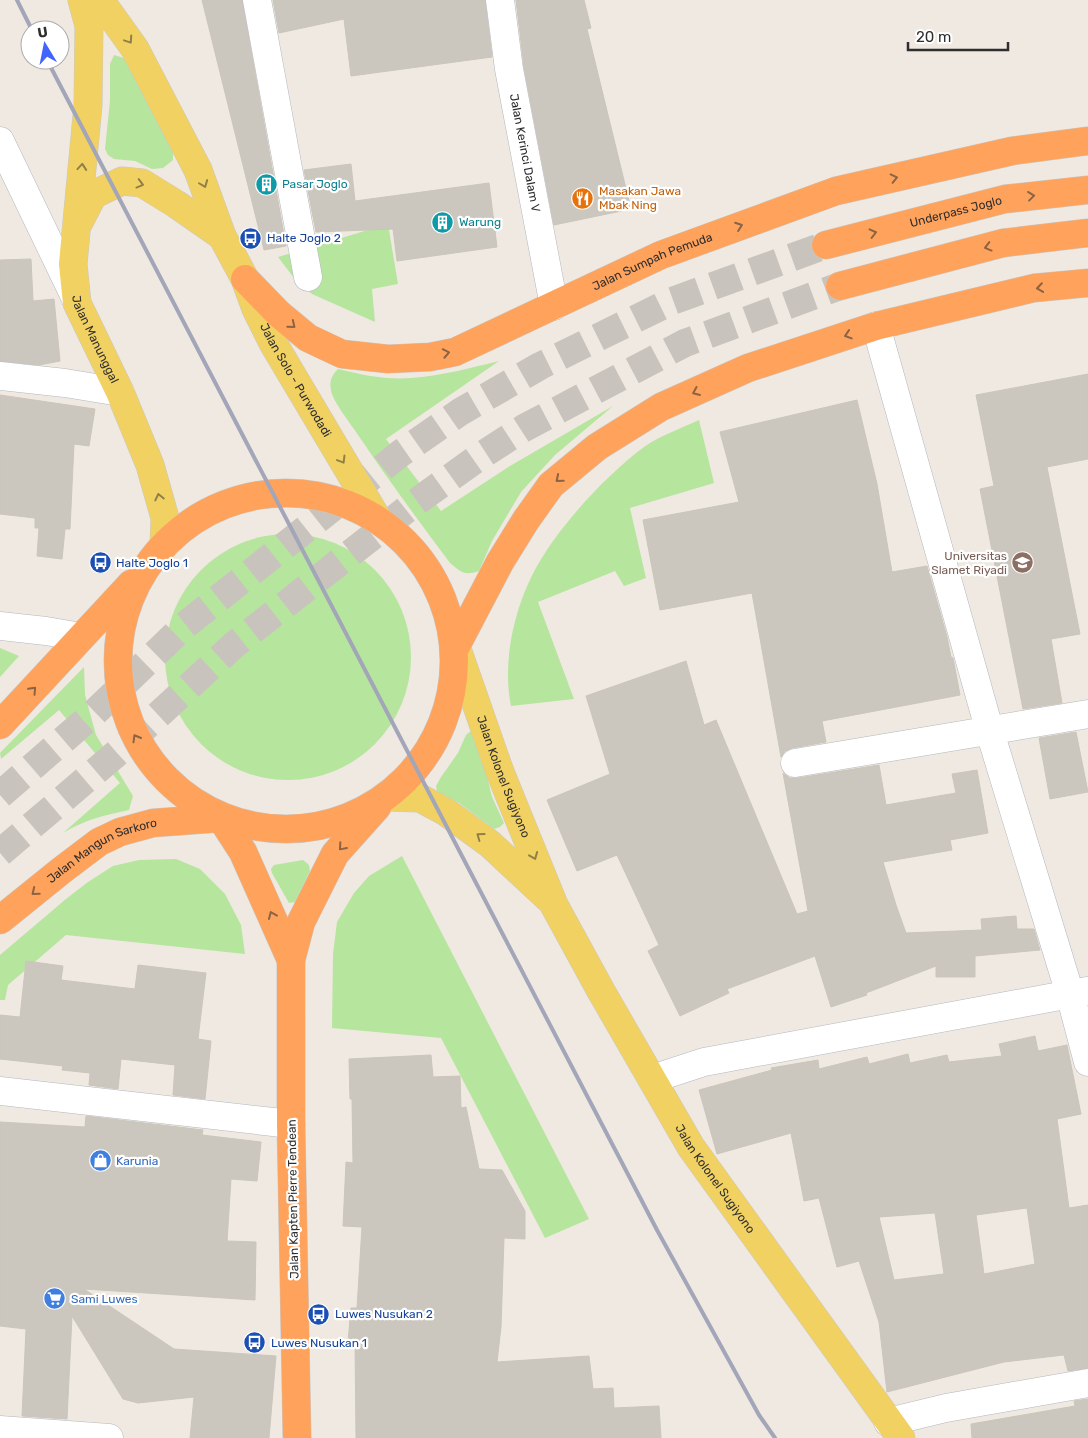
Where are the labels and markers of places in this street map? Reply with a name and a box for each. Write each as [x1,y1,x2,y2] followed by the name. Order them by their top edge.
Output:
[254,172,278,196] building icon: Pasar Joglo
[282,177,348,191] place label: Pasar Joglo
[599,184,681,212] place label: Masakan Jawa Mbak Ning
[571,186,595,210] restaurant icon: Masakan Jawa Mbak Ning
[431,210,455,234] building icon: Warung
[459,215,501,229] place label: Warung
[239,226,263,250] bus stop icon: Halte Joglo 2
[267,231,341,245] place label: Halte Joglo 2
[931,549,1007,577] place label: Universitas Slamet Riyadi
[88,551,112,575] bus stop icon: Halte Joglo 1
[1011,551,1035,575] school or university icon: Universitas Slamet Riyadi
[116,556,188,570] place label: Halte Joglo 1
[88,1149,112,1173] shop icon: Karunia
[116,1154,158,1168] place label: Karunia
[43,1287,67,1311] supermarket icon: Sami Luwes
[71,1292,138,1306] place label: Sami Luwes
[307,1302,331,1326] bus stop icon: Luwes Nusukan 2
[335,1307,433,1321] place label: Luwes Nusukan 2
[243,1331,267,1355] bus stop icon: Luwes Nusukan 1
[271,1336,367,1350] place label: Luwes Nusukan 1

